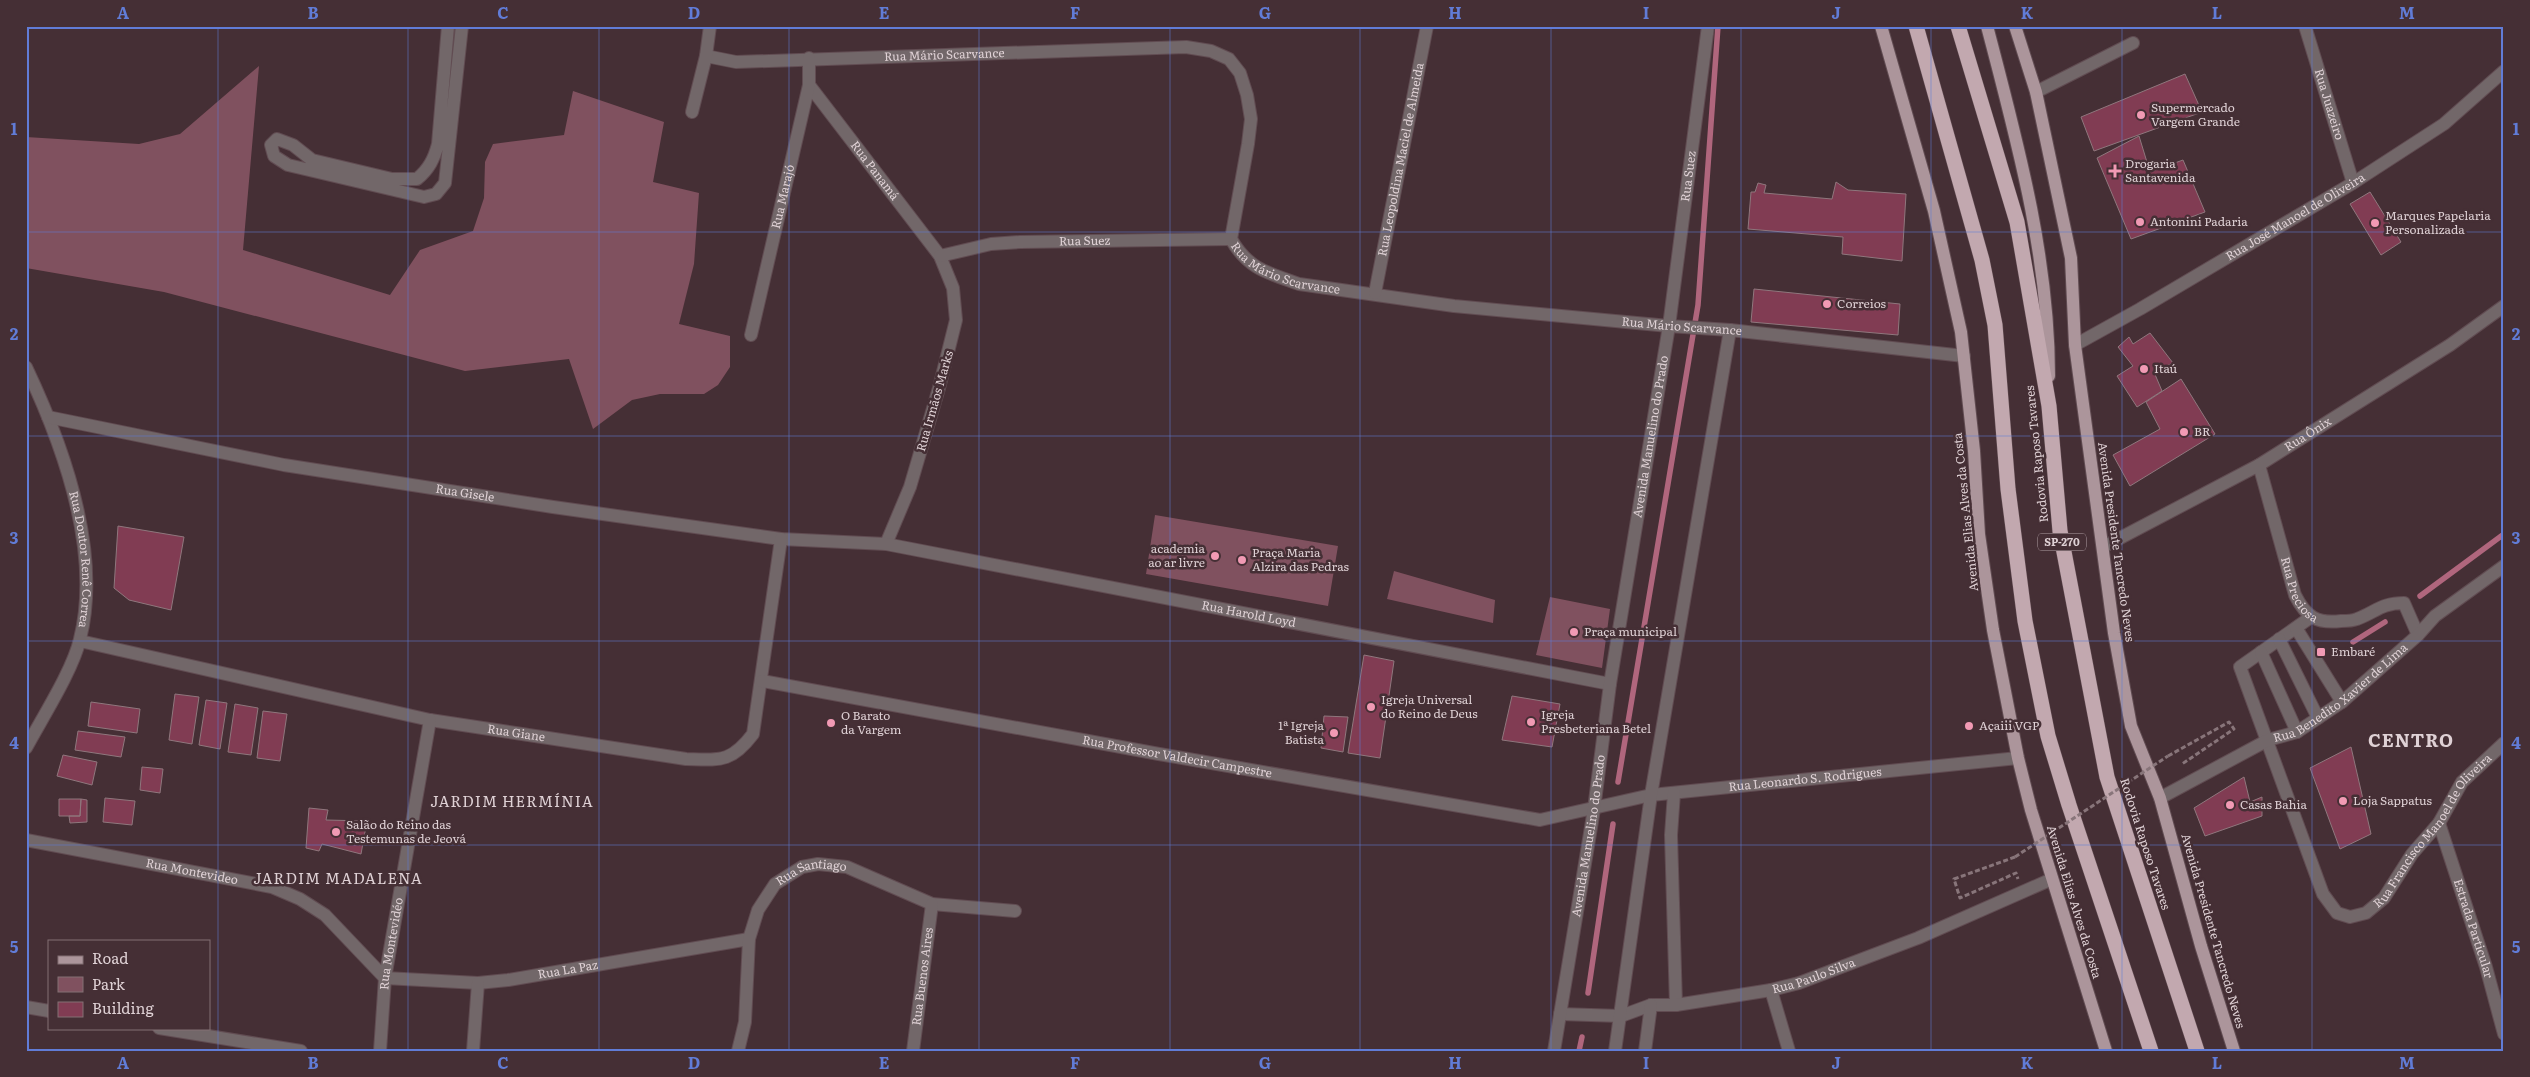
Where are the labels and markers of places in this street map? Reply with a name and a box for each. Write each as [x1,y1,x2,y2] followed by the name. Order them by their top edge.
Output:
[2151,98,2240,130] place label: Supermercado Vargem Grande
[2135,109,2147,121] marker: Supermercado Vargem Grande
[2125,154,2196,186] place label: Drogaria Santavenida
[2109,165,2121,177] marker: Drogaria Santavenida
[2385,206,2491,238] place label: Marques Papelaria Personalizada
[2150,212,2248,230] place label: Antonini Padaria
[2134,216,2146,228] marker: Antonini Padaria
[2369,217,2381,229] marker: Marques Papelaria Personalizada
[1837,294,1887,312] place label: Correios
[1821,298,1833,310] marker: Correios
[2154,359,2178,377] place label: Itaú
[2138,363,2150,375] marker: Itaú
[2194,422,2211,440] place label: BR
[2178,426,2190,438] marker: BR
[1148,539,1206,571] place label: academia ao ar livre
[1252,543,1349,575] place label: Praça Maria Alzira das Pedras
[1209,550,1221,562] marker: academia ao ar livre
[1236,554,1248,566] marker: Praça Maria Alzira das Pedras
[1584,622,1677,640] place label: Praça municipal
[1568,626,1580,638] marker: Praça municipal
[2331,642,2375,660] place label: Embaré
[2315,646,2327,658] marker: Embaré
[1381,690,1478,722] place label: Igreja Universal do Reino de Deus
[1365,701,1377,713] marker: Igreja Universal do Reino de Deus
[1541,705,1651,737] place label: Igreja Presbeteriana Betel
[841,706,902,738] place label: O Barato da Vargem
[1278,716,1325,748] place label: 1ª Igreja Batista
[1525,716,1537,728] marker: Igreja Presbeteriana Betel
[1979,716,2039,734] place label: Açaiii VGP
[825,717,837,729] marker: O Barato da Vargem
[1963,720,1975,732] marker: Açaiii VGP
[1328,727,1340,739] marker: 1ª Igreja Batista
[2353,791,2433,809] place label: Loja Sappatus
[2240,795,2308,813] place label: Casas Bahia
[2337,795,2349,807] marker: Loja Sappatus
[2224,799,2236,811] marker: Casas Bahia
[346,815,466,847] place label: Salão do Reino das Testemunas de Jeová
[330,826,342,838] marker: Salão do Reino das Testemunas de Jeová

